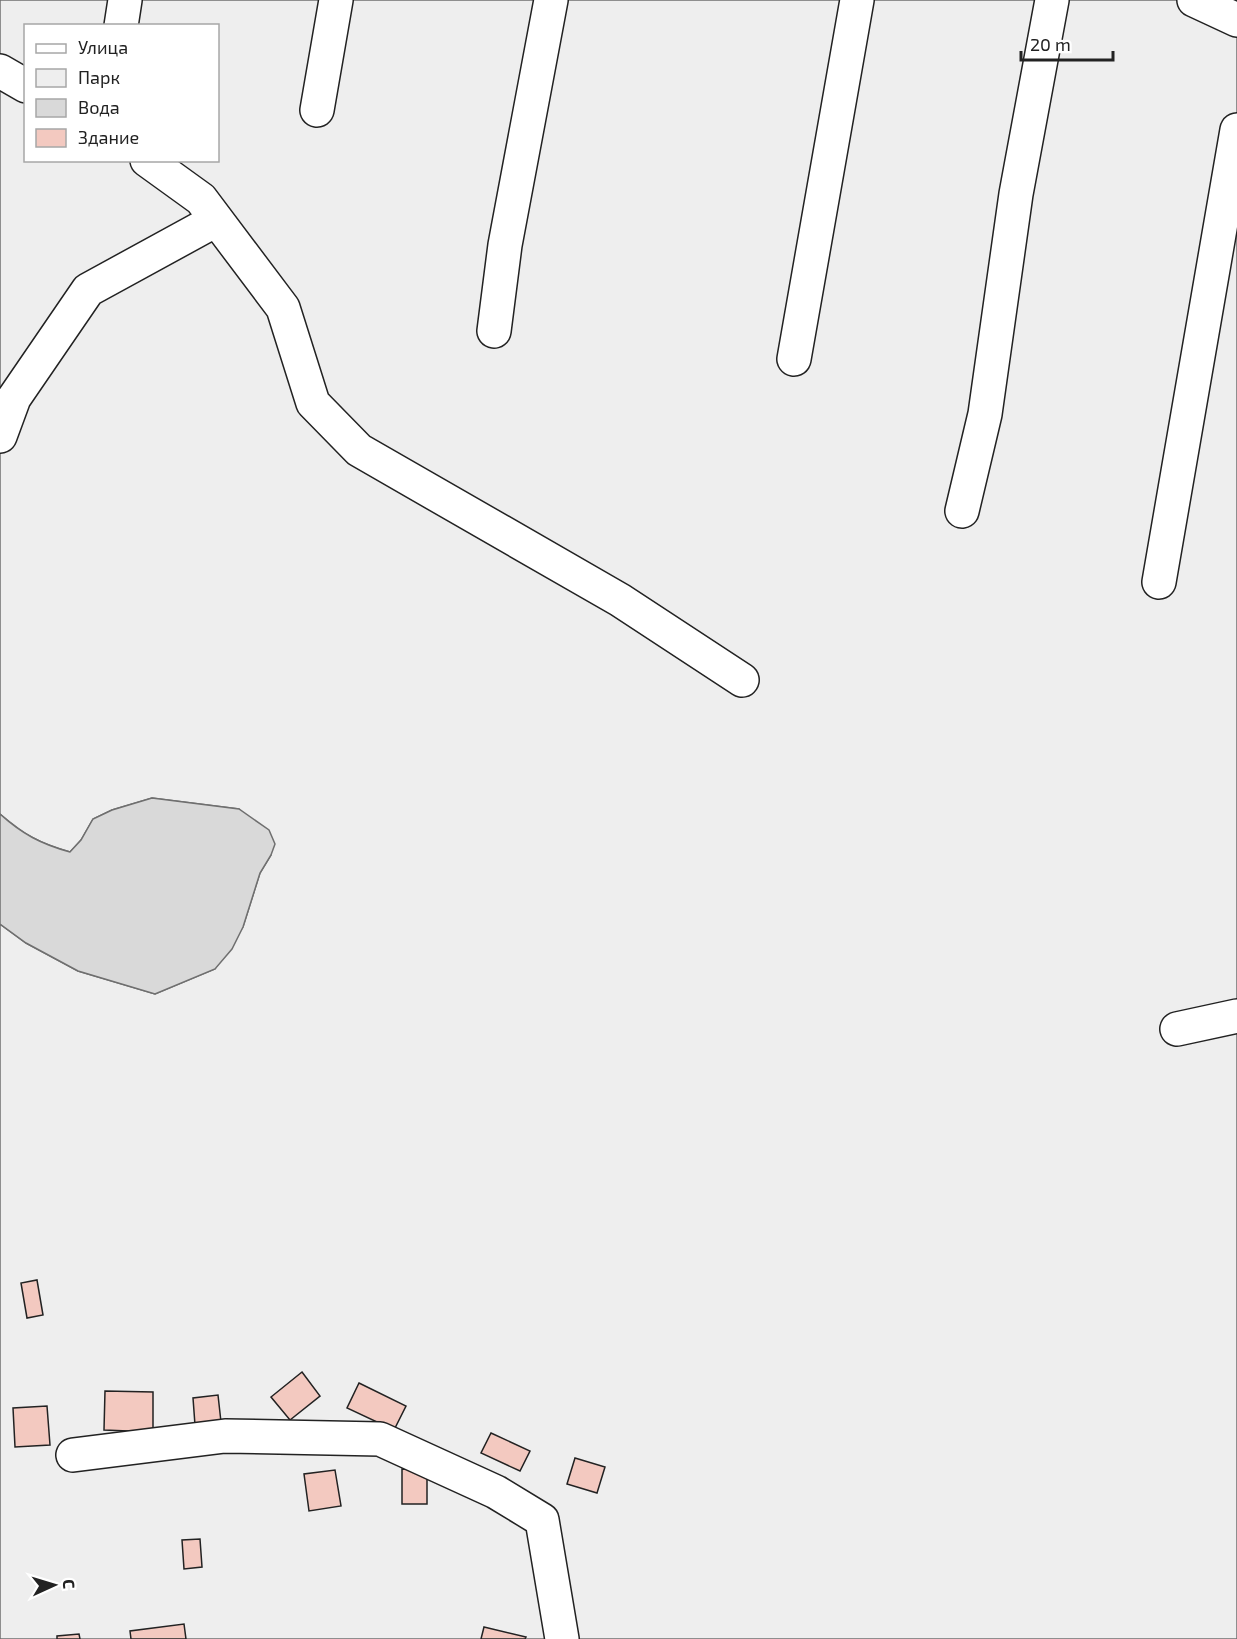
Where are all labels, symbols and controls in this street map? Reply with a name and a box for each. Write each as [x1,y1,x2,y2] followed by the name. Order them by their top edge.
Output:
[24,24,219,162] legend
[1021,24,1112,62] scale bar
[1030,33,1071,55] text: 20 m
[78,36,128,58] text: Улица
[78,66,120,88] text: Парк
[78,96,120,118] text: Вода
[78,126,139,148] text: Здание
[24,1555,84,1615] north arrow
[60,1579,79,1589] text: С

